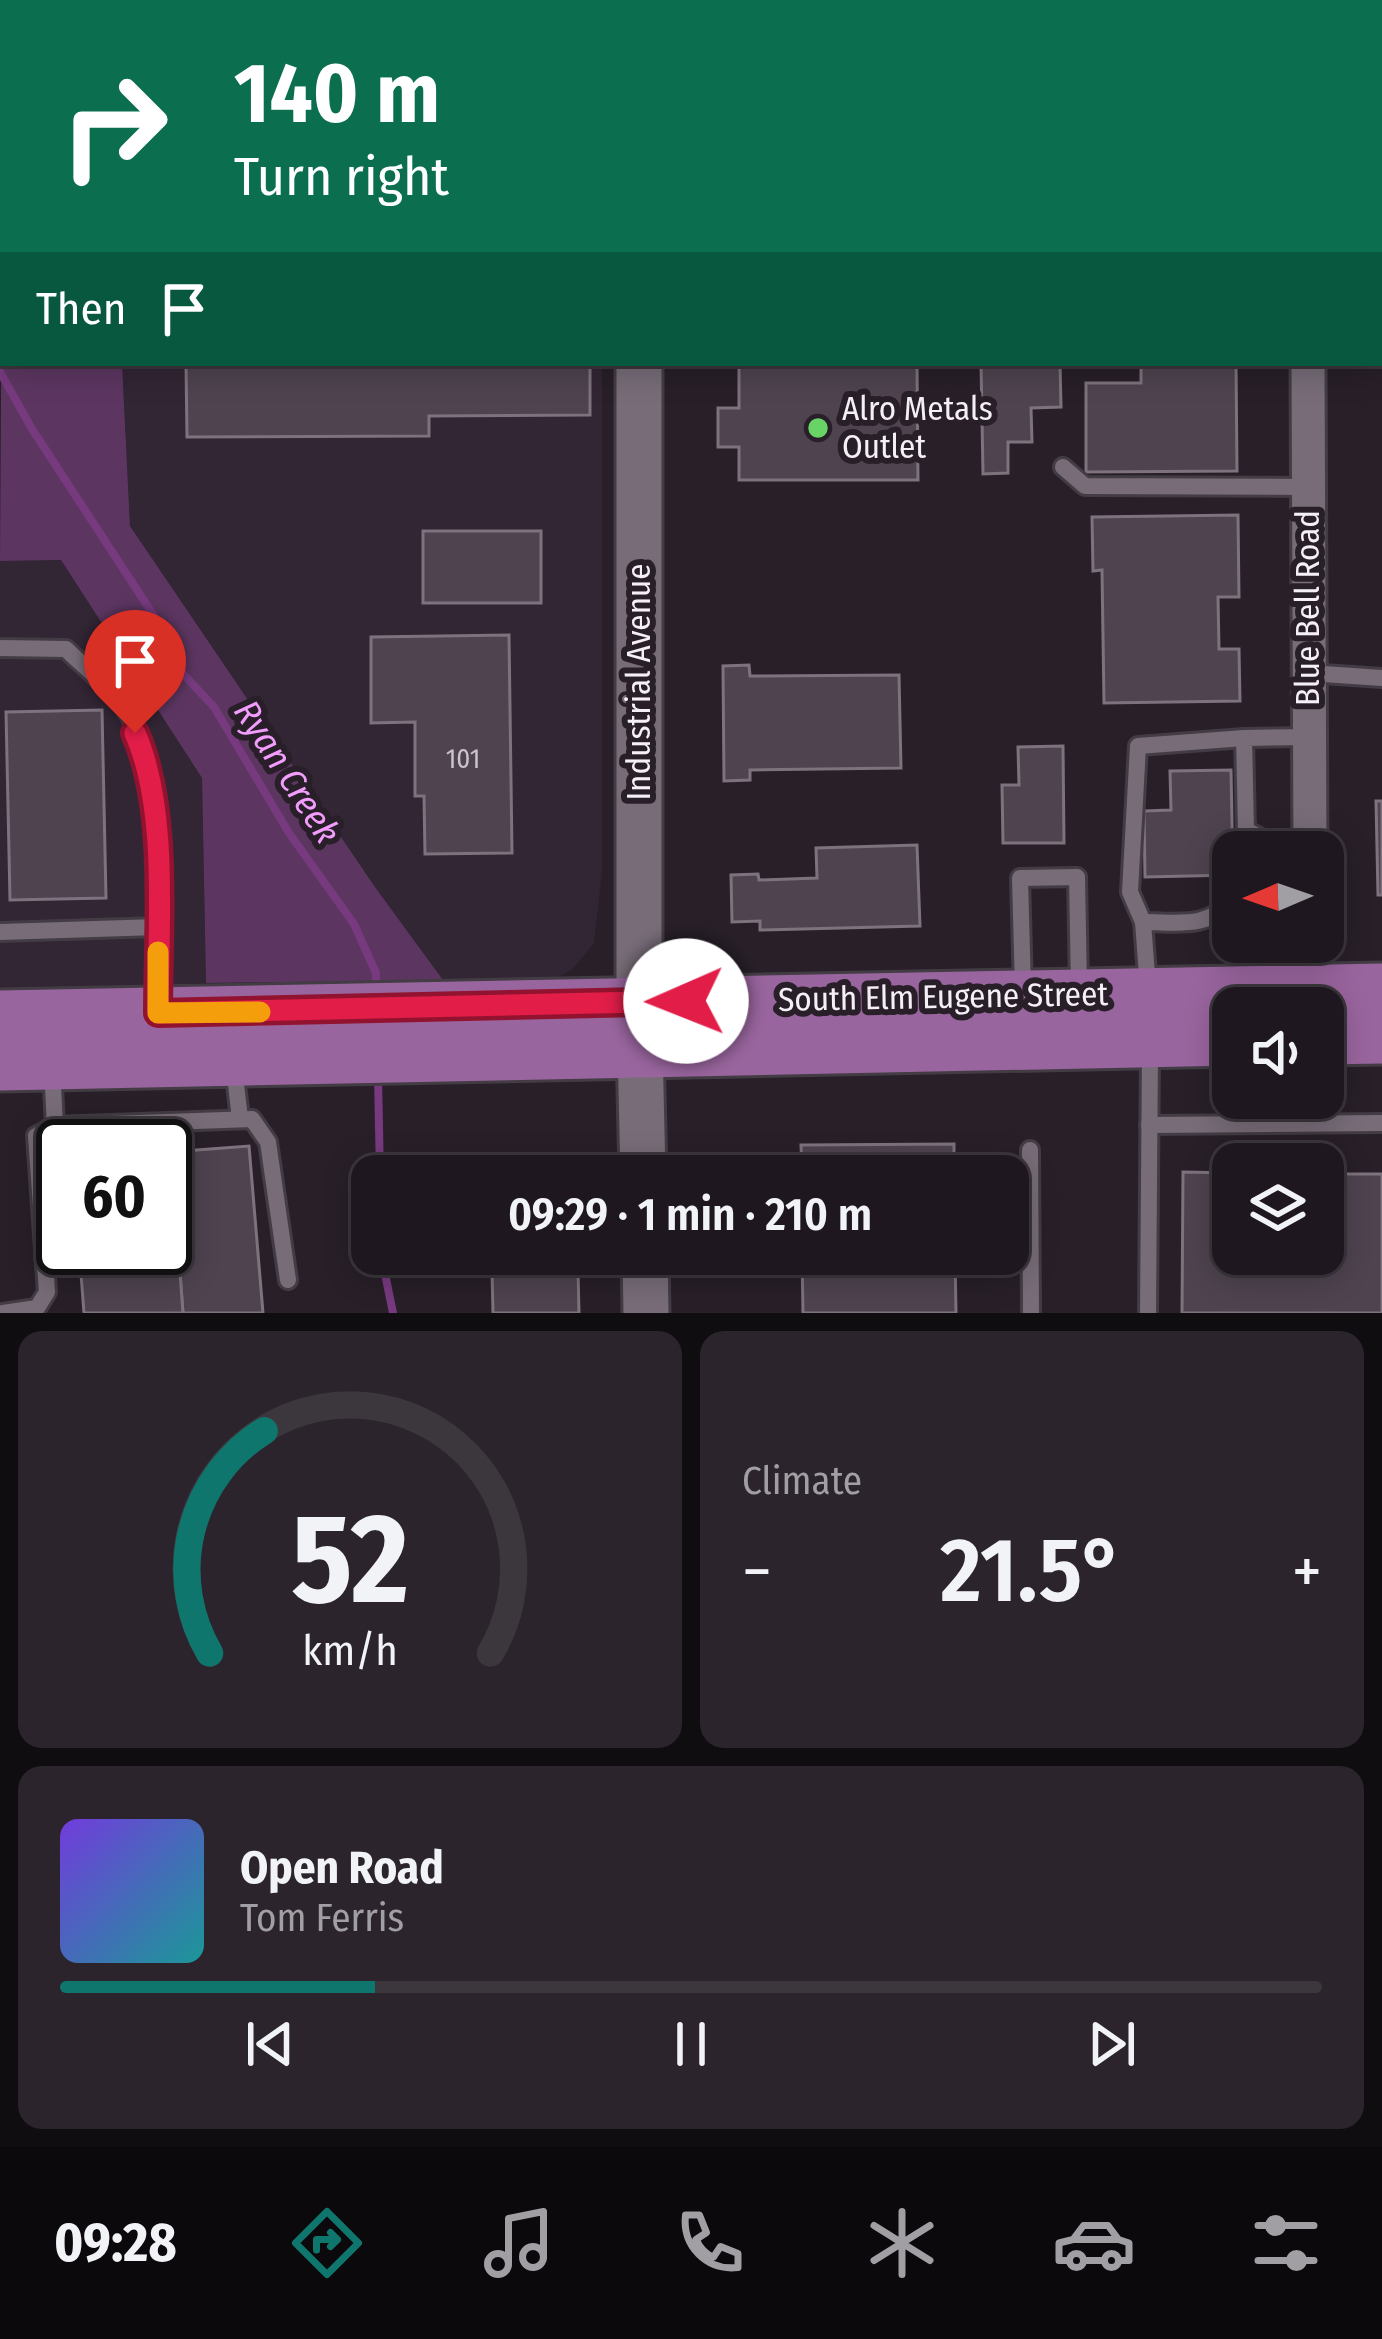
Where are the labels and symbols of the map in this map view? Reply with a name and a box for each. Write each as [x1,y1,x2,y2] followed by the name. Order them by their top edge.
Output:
[842,389,993,467] place label: Alro Metals Outlet
[805,415,831,441] marker: Alro Metals Outlet
[1288,510,1328,706] street label: Blue Bell Road
[619,563,659,801] street label: Industrial Avenue
[84,610,186,733] pin
[224,692,350,852] water label: Ryan Creek
[446,743,480,775] house number: 101
[1212,831,1344,963] north arrow
[623,938,749,1064] position arrow
[778,974,1109,1020] street label: South Elm Eugene Street
[36,1119,192,1275] speed limit sign: 60

